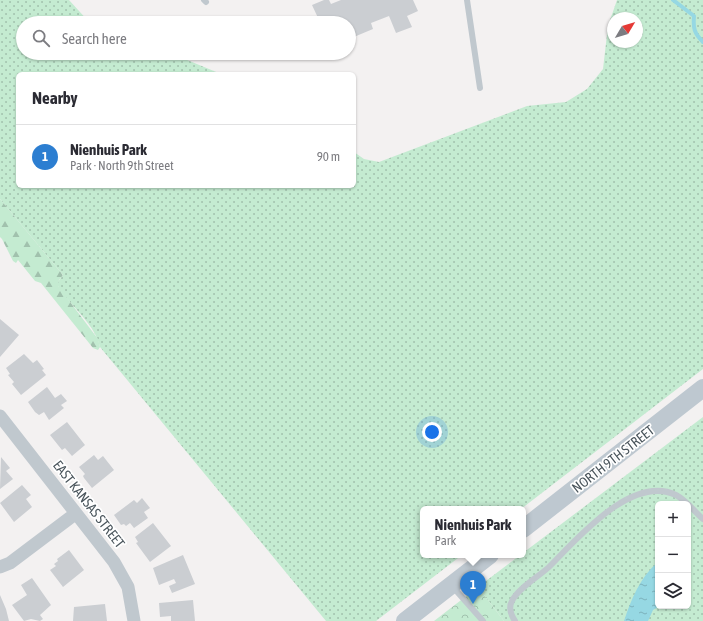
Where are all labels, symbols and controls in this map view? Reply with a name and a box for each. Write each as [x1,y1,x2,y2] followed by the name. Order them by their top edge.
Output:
[607,12,643,48] north arrow
[16,16,356,60] search box
[30,27,52,49] icon: search
[62,30,127,47] text: Search here
[32,88,78,108] text: Nearby
[70,141,147,158] text: Nienhuis Park
[42,149,48,164] text: 1
[317,149,340,164] text: 90 m
[70,158,174,173] text: Park · North 9th Street
[422,422,442,442] your location
[569,422,657,496] street label: NORTH 9TH STREET
[50,457,128,551] street label: EAST KANSAS STREET
[655,501,691,609] map controls
[655,501,691,537] button: +
[420,506,526,558] popup
[435,516,511,533] text: Nienhuis Park
[435,533,456,548] text: Park
[655,537,691,573] button: −
[460,571,486,604] pin: 1
[655,573,691,609] button: layers

